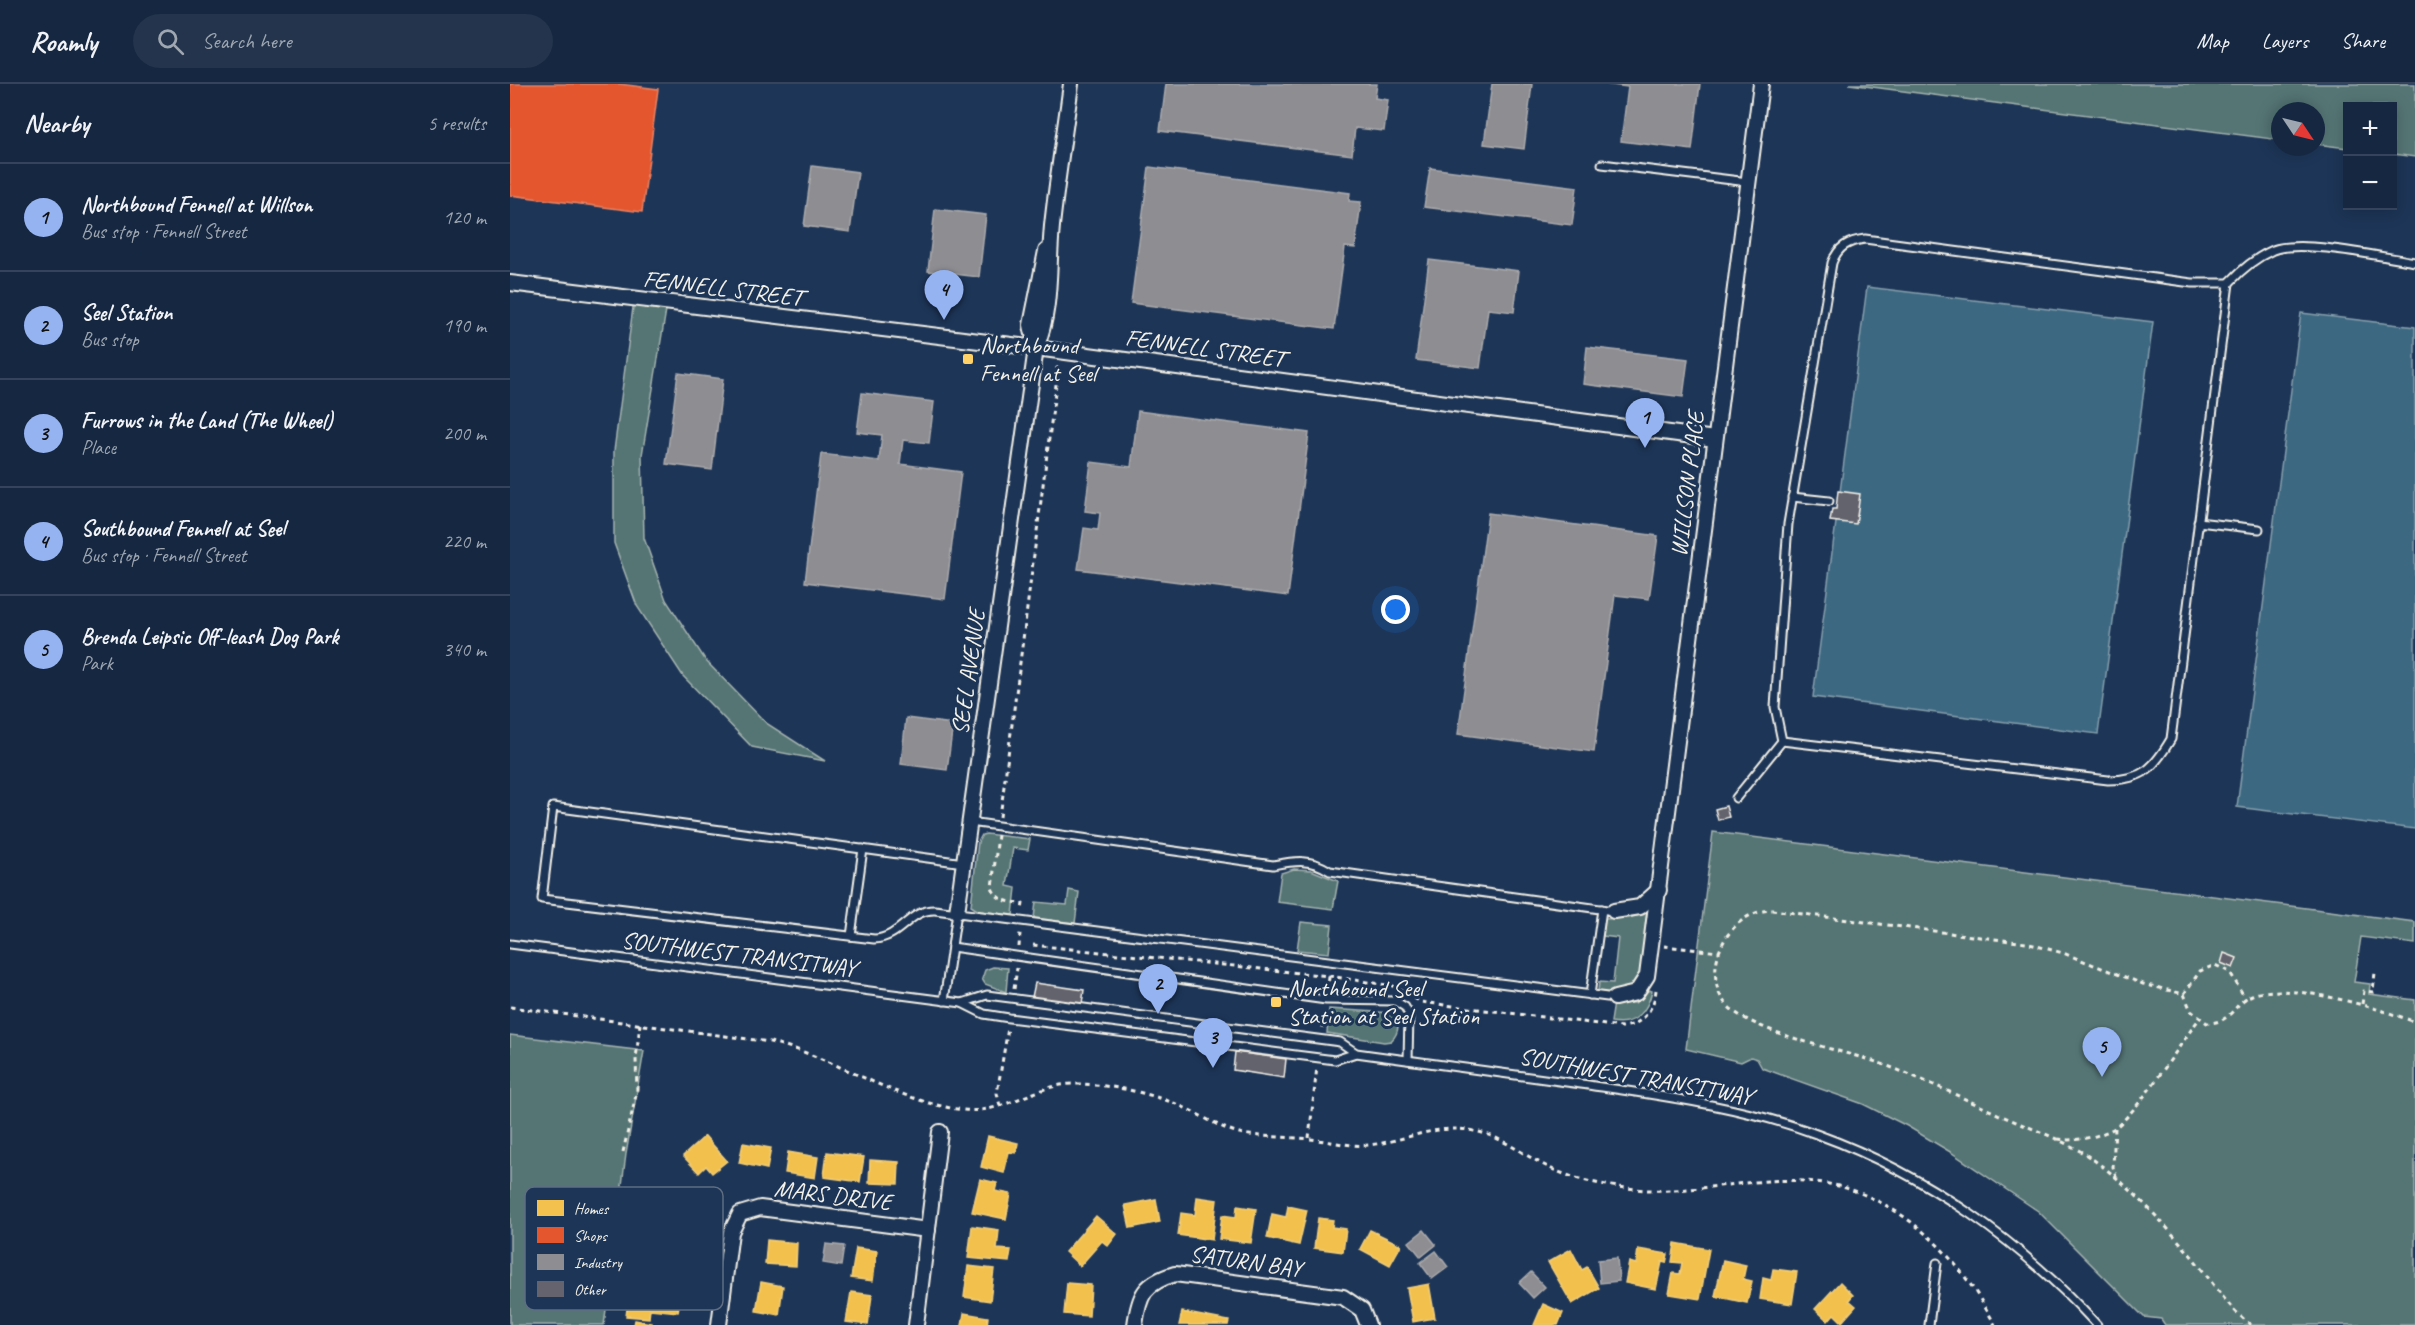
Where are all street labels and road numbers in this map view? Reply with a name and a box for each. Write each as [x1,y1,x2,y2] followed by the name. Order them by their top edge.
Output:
[642,263,810,313] street label: FENNELL STREET
[1123,322,1292,375] street label: FENNELL STREET
[1663,407,1711,558] street label: WILLSON PLACE
[944,605,992,737] street label: SEEL AVENUE
[620,925,863,984] street label: SOUTHWEST TRANSITWAY
[1517,1041,1760,1112] street label: SOUTHWEST TRANSITWAY
[773,1173,896,1217] street label: MARS DRIVE
[1188,1238,1307,1284] street label: SATURN BAY

